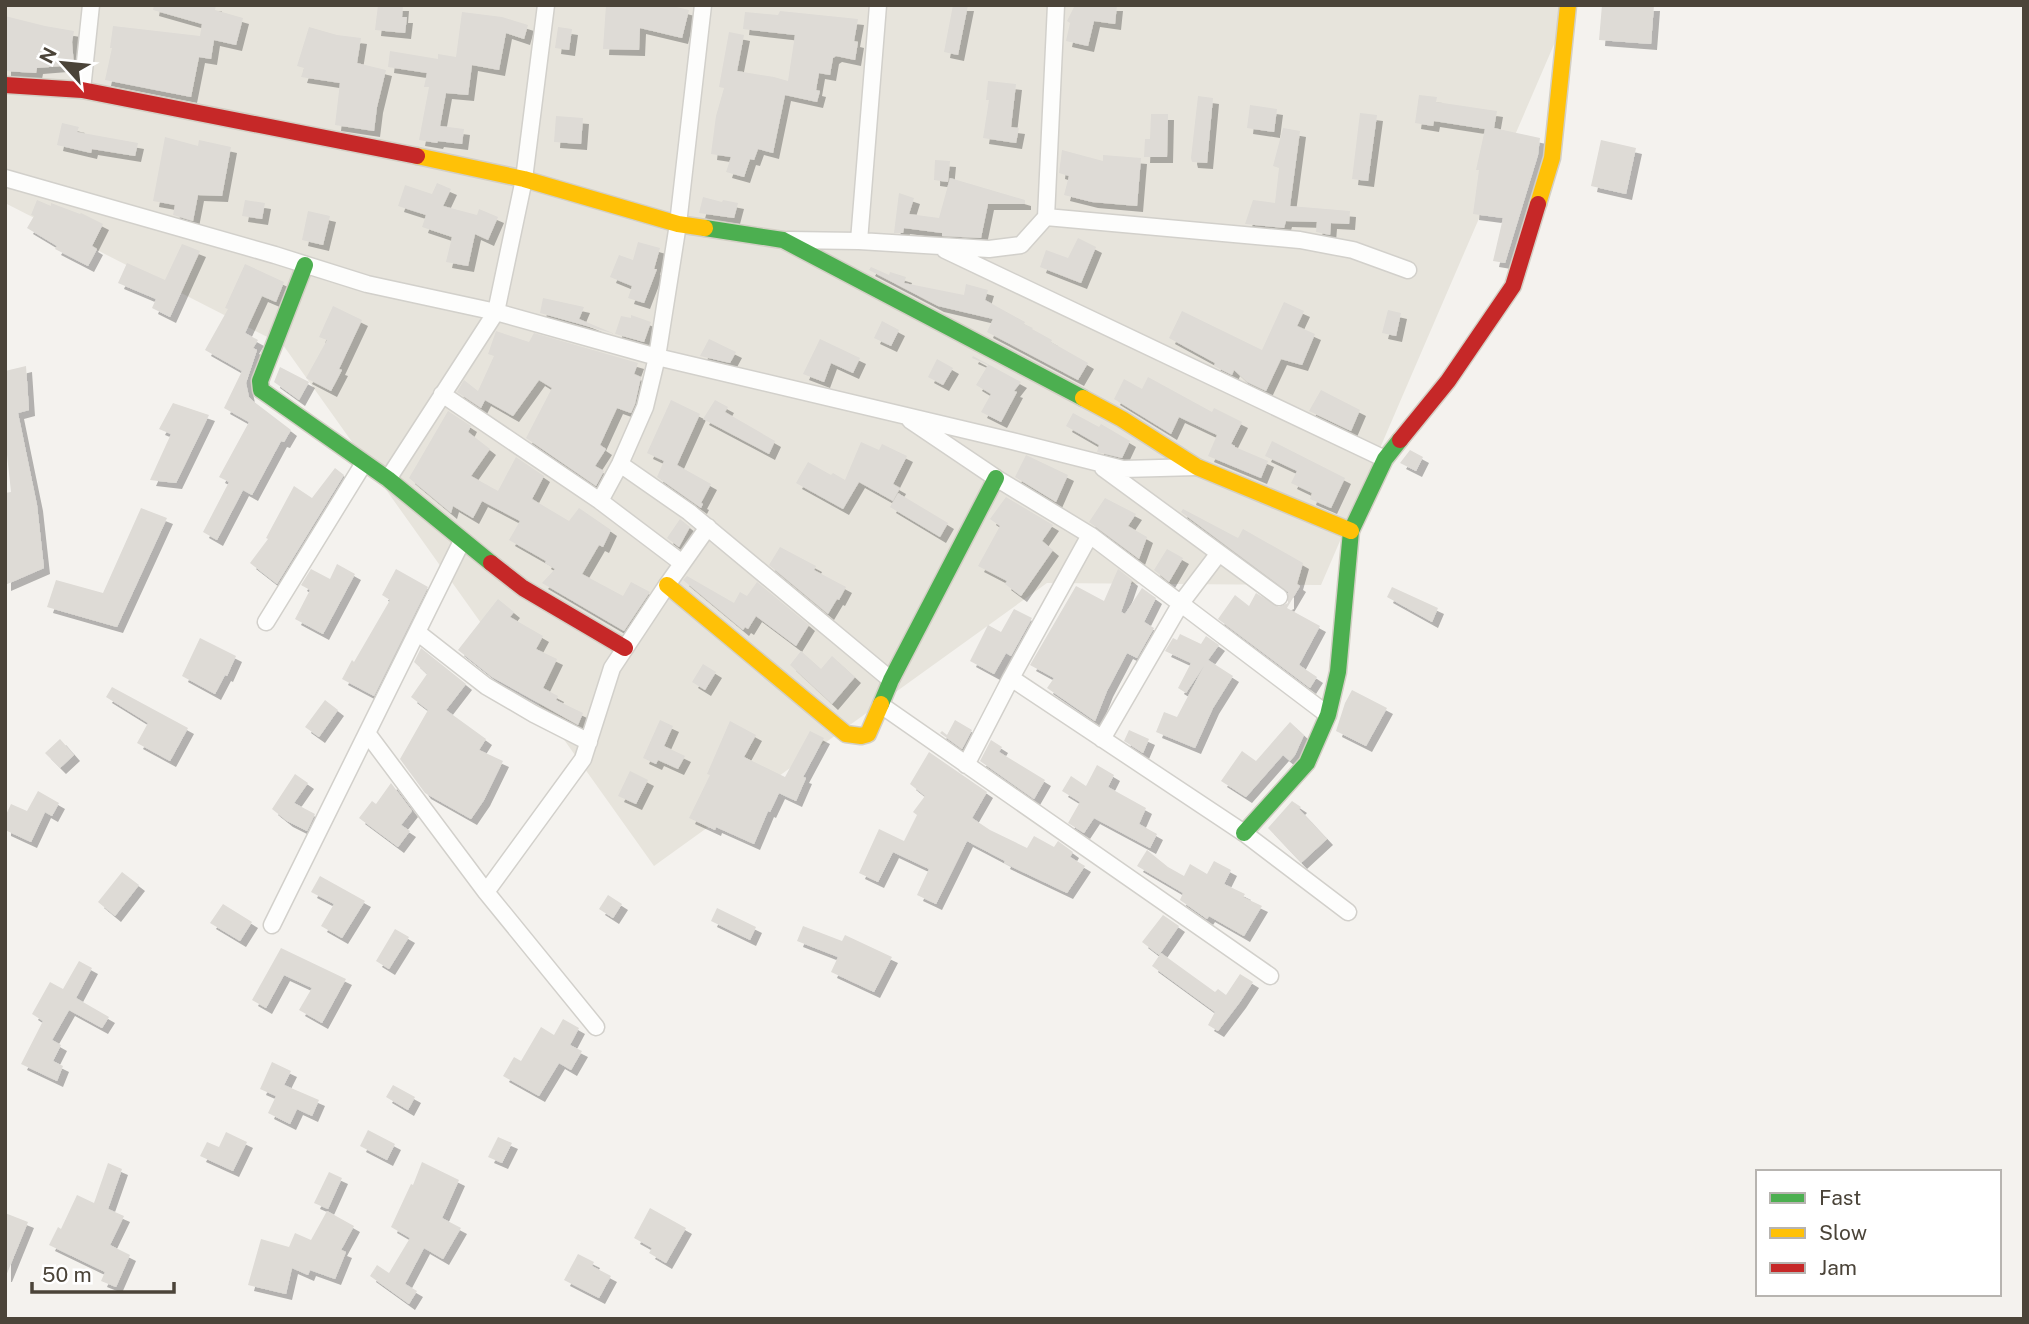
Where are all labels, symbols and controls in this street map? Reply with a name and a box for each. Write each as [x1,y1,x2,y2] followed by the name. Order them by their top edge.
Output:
[28,28,98,98] north arrow
[35,44,61,67] text: N
[1756,1170,2001,1296] legend
[1819,1185,1861,1210] text: Fast
[1819,1220,1867,1245] text: Slow
[32,1250,173,1294] scale bar
[1819,1255,1857,1280] text: Jam
[42,1262,92,1287] text: 50 m

